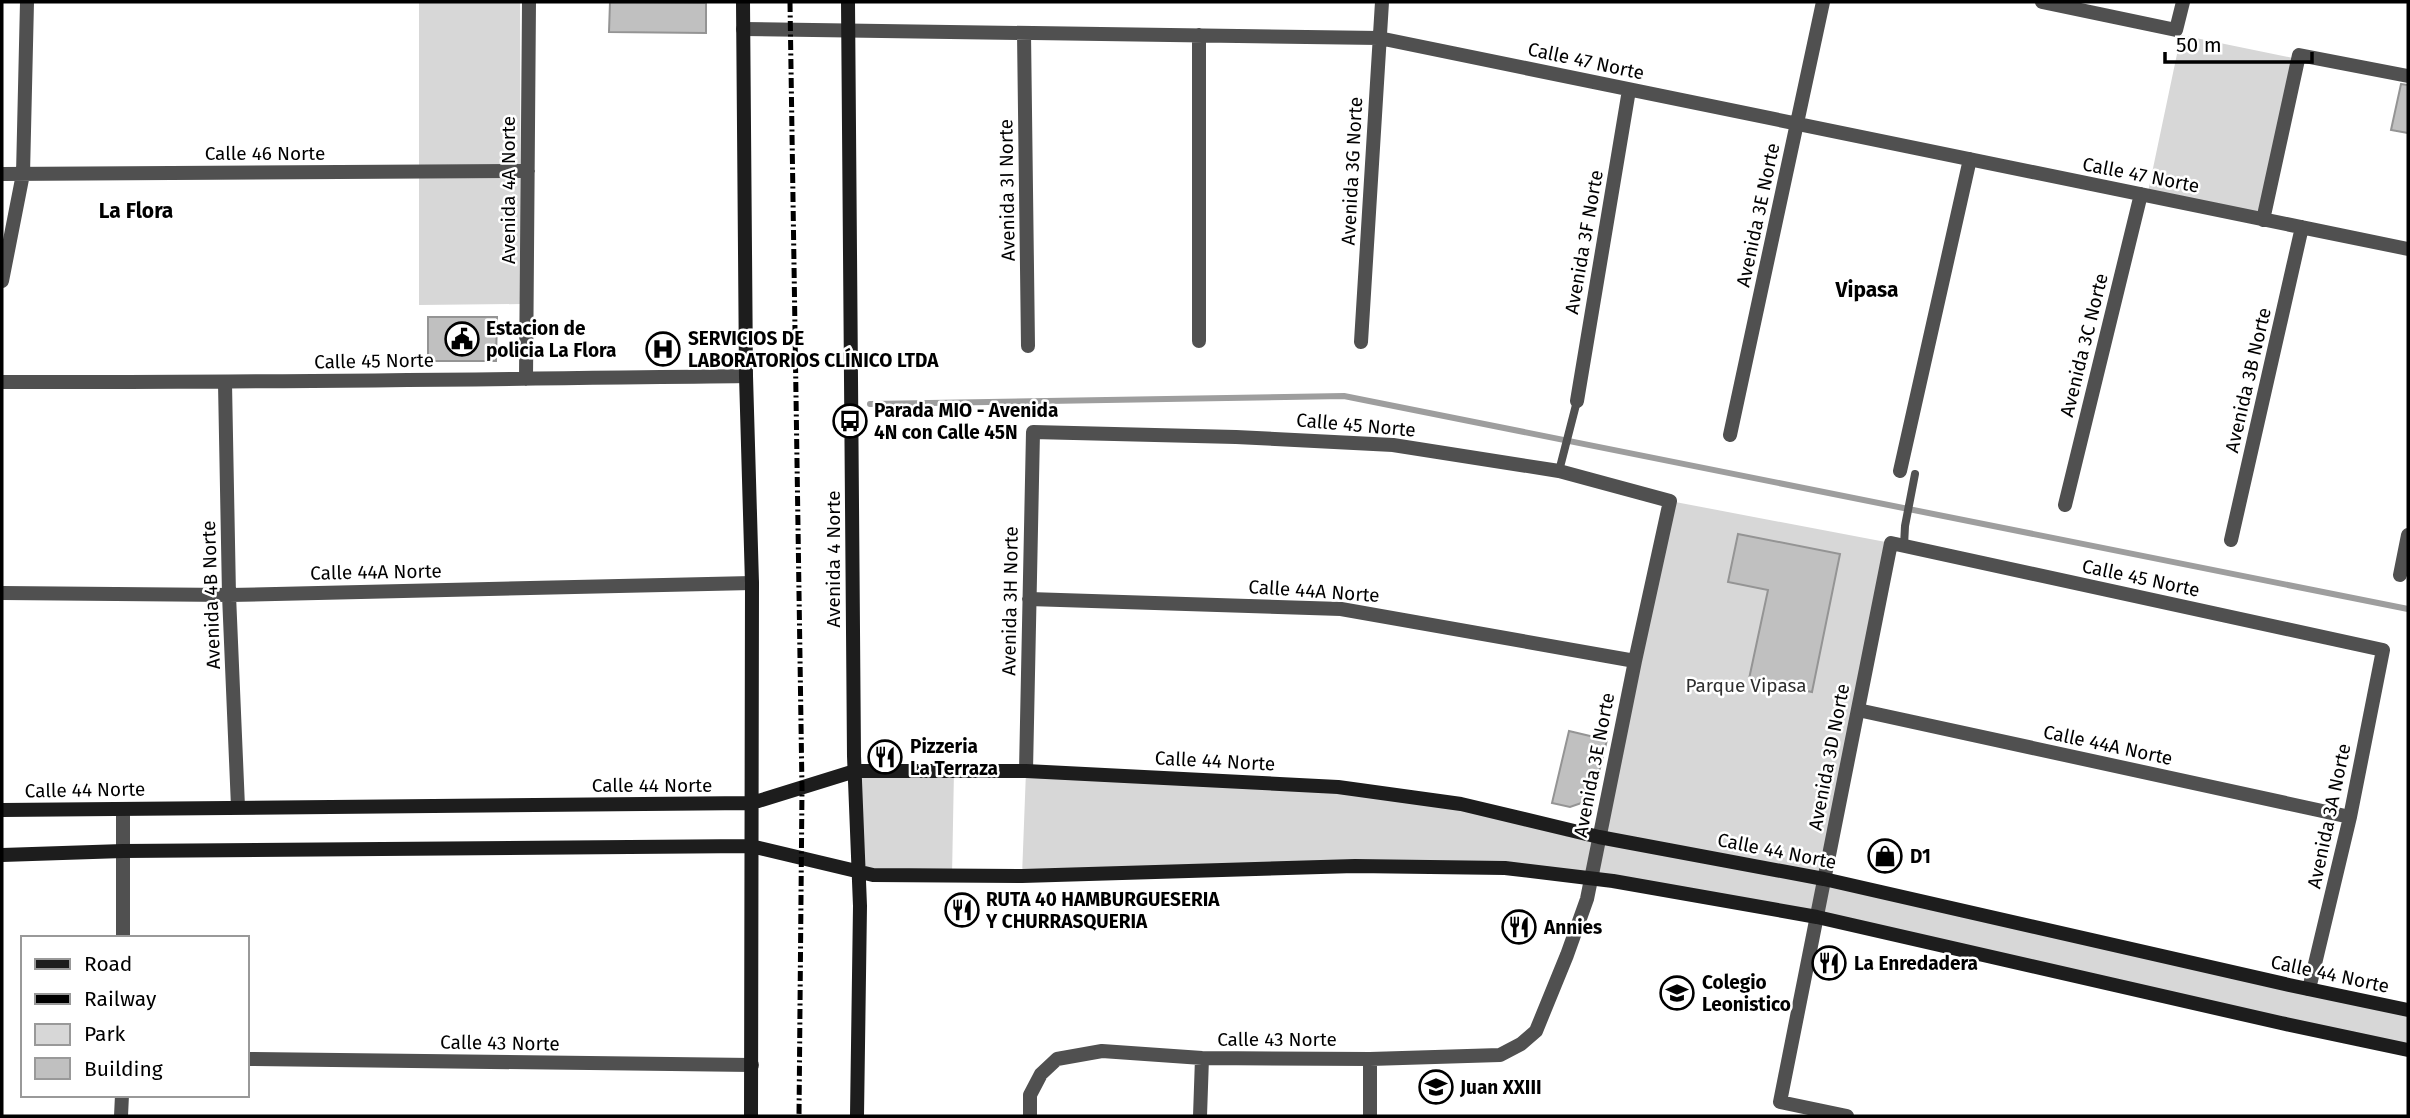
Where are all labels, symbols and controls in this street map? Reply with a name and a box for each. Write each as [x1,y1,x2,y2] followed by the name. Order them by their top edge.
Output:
[2165,21,2312,65] scale bar
[2176,32,2222,58] text: 50 m
[1526,37,1646,85] street label: Calle 47 Norte
[1337,96,1367,246] street label: Avenida 3G Norte
[497,116,520,264] street label: Avenida 4A Norte
[994,119,1020,261] street label: Avenida 3I Norte
[1731,141,1785,289] street label: Avenida 3E Norte
[205,142,325,165] street label: Calle 46 Norte
[2081,152,2201,198] street label: Calle 47 Norte
[1560,168,1608,316] street label: Avenida 3F Norte
[99,198,173,224] district label: La Flora
[2055,271,2113,419] street label: Avenida 3C Norte
[1835,277,1898,303] district label: Vipasa
[2220,305,2276,455] street label: Avenida 3B Norte
[486,317,616,362] place label: Estacion de policia La Flora
[443,320,481,358] public building icon: Estacion de policia La Flora
[688,327,939,372] place label: SERVICIOS DE LABORATORIOS CLÍNICO LTDA
[644,330,682,368] hospital icon: SERVICIOS DE LABORATORIOS CLÍNICO LTDA
[314,348,434,374] street label: Calle 45 Norte
[874,399,1058,444] place label: Parada MIO - Avenida 4N con Calle 45N
[831,402,869,440] bus stop icon: Parada MIO - Avenida 4N con Calle 45N
[1295,408,1417,442] street label: Calle 45 Norte
[822,490,845,628] street label: Avenida 4 Norte
[197,520,225,670] street label: Avenida 4B Norte
[997,526,1023,676] street label: Avenida 3H Norte
[2080,554,2202,602] street label: Calle 45 Norte
[310,559,442,585] street label: Calle 44A Norte
[1248,575,1380,607] street label: Calle 44A Norte
[1685,674,1807,697] park label: Parque Vipasa
[1804,682,1854,832] street label: Avenida 3D Norte
[1569,691,1619,839] street label: Avenida 3E Norte
[2041,720,2175,770] street label: Calle 44A Norte
[910,735,998,780] place label: Pizzeria La Terraza
[866,738,904,776] restaurant icon: Pizzeria La Terraza
[2302,741,2356,891] street label: Avenida 3A Norte
[1154,746,1276,776] street label: Calle 44 Norte
[592,774,712,797] street label: Calle 44 Norte
[24,777,146,803] street label: Calle 44 Norte
[1716,828,1838,874] street label: Calle 44 Norte
[1866,837,1904,875] shop icon: D1
[1910,845,1931,868] place label: D1
[985,888,1220,933] place label: RUTA 40 HAMBURGUESERIA Y CHURRASQUERIA
[943,891,981,929] restaurant icon: RUTA 40 HAMBURGUESERIA Y CHURRASQUERIA
[1500,908,1538,946] restaurant icon: Annies
[1543,916,1602,939] place label: Annies
[21,936,248,1097] legend
[1810,944,1848,982] restaurant icon: La Enredadera
[2269,950,2391,998] street label: Calle 44 Norte
[84,951,132,977] text: Road
[1854,952,1978,975] place label: La Enredadera
[1702,971,1791,1016] place label: Colegio Leonistico
[1658,974,1696,1012] school or university icon: Colegio Leonistico
[84,986,157,1012] text: Railway
[84,1021,126,1047] text: Park
[1217,1028,1337,1051] street label: Calle 43 Norte
[440,1030,560,1056] street label: Calle 43 Norte
[84,1056,163,1082] text: Building
[1417,1068,1455,1106] school or university icon: Juan XXIII
[1459,1076,1542,1099] place label: Juan XXIII

